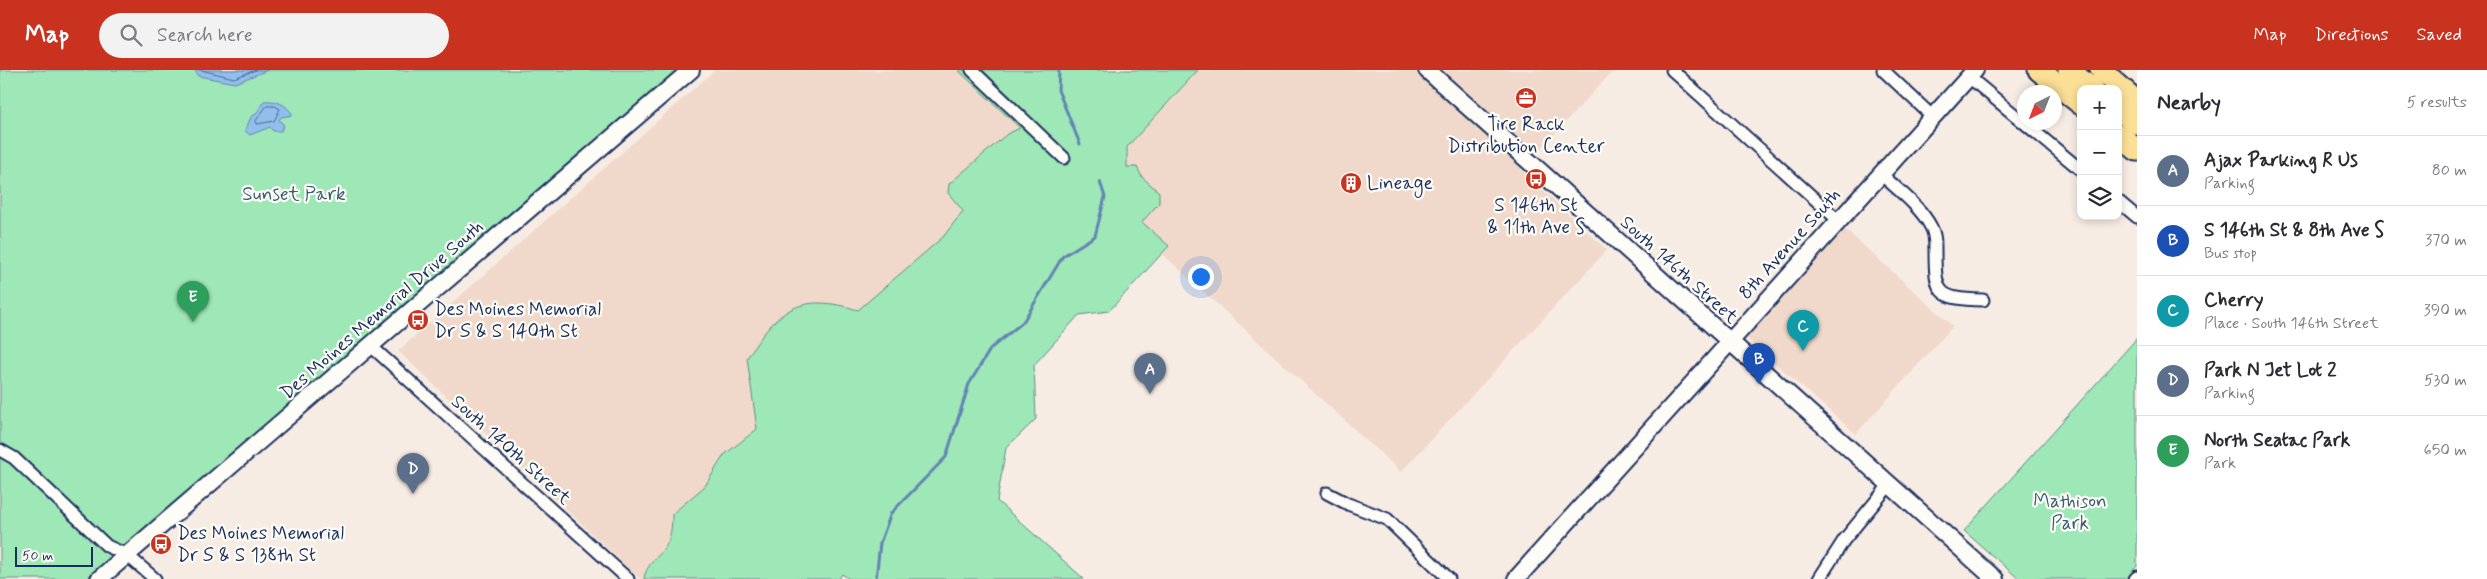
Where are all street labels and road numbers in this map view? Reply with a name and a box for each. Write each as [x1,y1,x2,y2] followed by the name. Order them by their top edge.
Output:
[1733,183,1847,305] street label: 8th Avenue South
[1615,210,1743,330] street label: South 146th Street
[275,215,489,405] street label: Des Moines Memorial Drive South
[446,389,576,511] street label: South 140th Street

